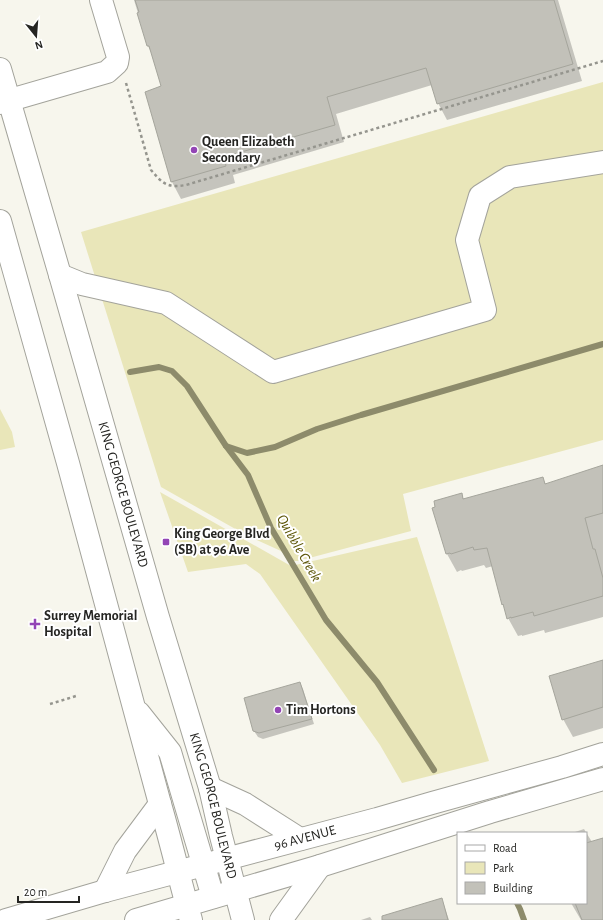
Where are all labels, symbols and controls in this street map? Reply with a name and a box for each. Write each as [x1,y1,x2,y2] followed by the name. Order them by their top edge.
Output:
[16,16,56,56] north arrow
[34,39,44,51] text: N
[202,135,295,165] place label: Queen Elizabeth Secondary
[189,145,199,155] marker: Queen Elizabeth Secondary
[95,420,150,569] street label: KING GEORGE BOULEVARD
[274,512,324,584] water label: Quibble Creek
[174,527,270,557] place label: King George Blvd (SB) at 96 Ave
[161,537,171,547] marker: King George Blvd (SB) at 96 Ave
[44,609,138,639] place label: Surrey Memorial Hospital
[29,618,41,630] marker: Surrey Memorial Hospital
[286,703,356,717] place label: Tim Hortons
[273,705,283,715] marker: Tim Hortons
[187,731,239,880] street label: KING GEORGE BOULEVARD
[273,823,337,853] street label: 96 AVENUE
[457,832,587,904] legend
[493,842,517,854] text: Road
[493,862,514,874] text: Park
[18,878,79,904] scale bar
[493,882,533,894] text: Building
[24,886,47,898] text: 20 m

